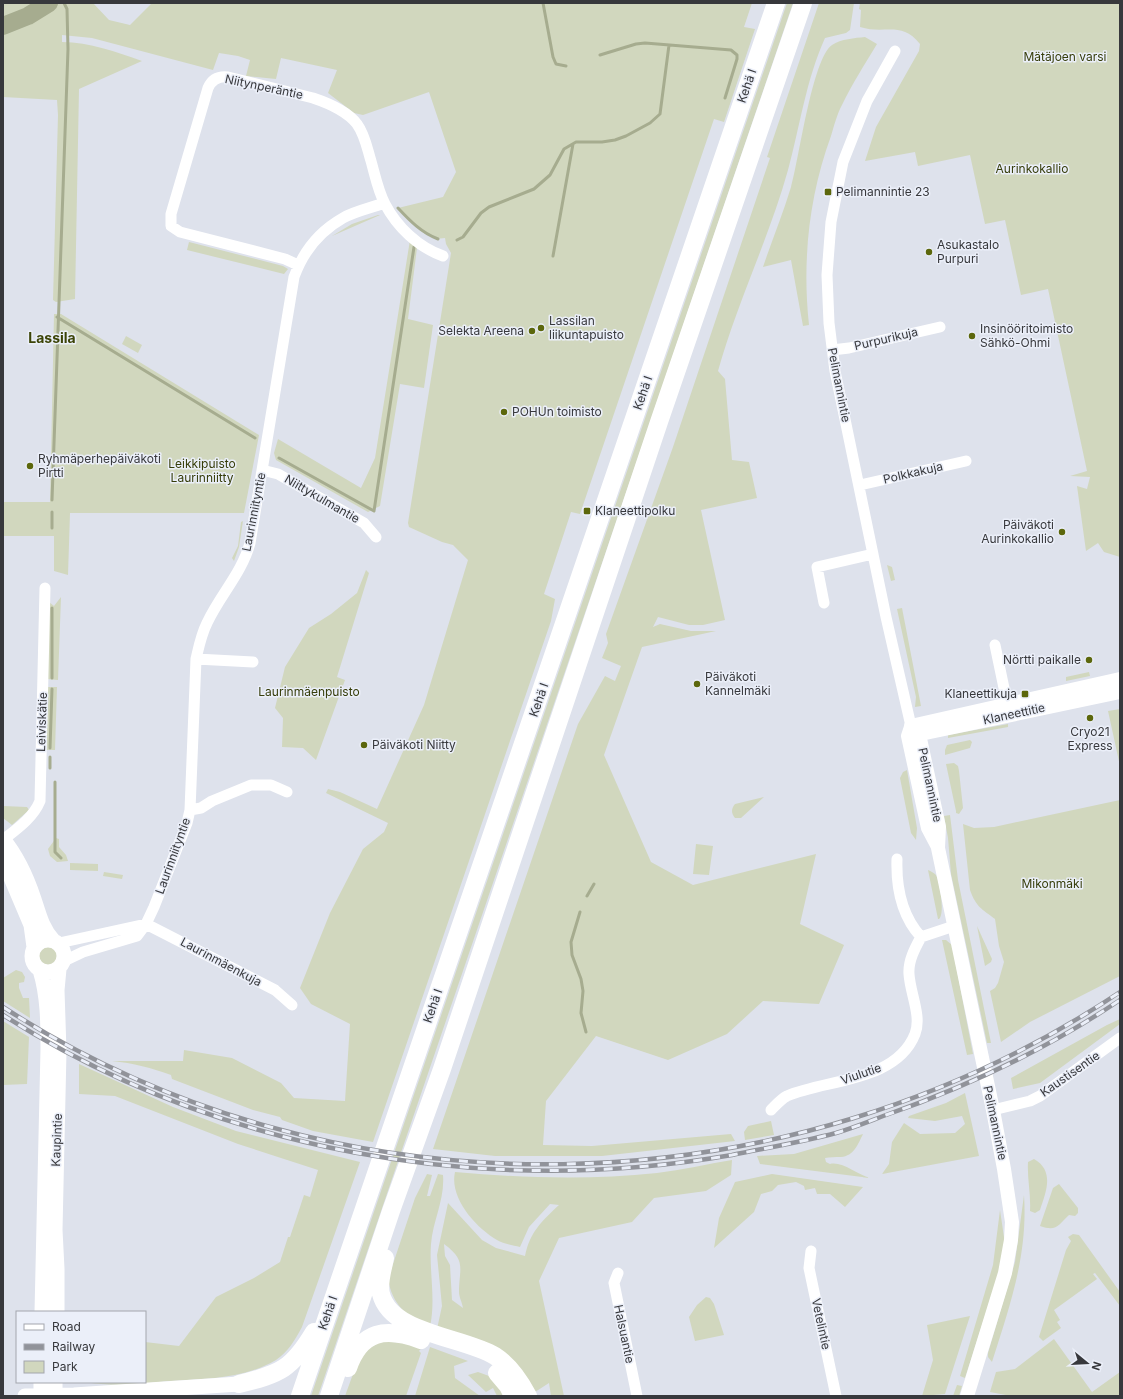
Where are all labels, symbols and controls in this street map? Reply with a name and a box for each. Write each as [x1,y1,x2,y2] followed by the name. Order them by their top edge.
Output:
[1023,49,1107,64] park label: Mätäjoen varsi
[734,67,759,105] street label: Kehä I
[224,71,304,102] street label: Niitynperäntie
[996,161,1068,176] park label: Aurinkokallio
[836,184,930,199] place label: Pelimannintie 23
[823,187,833,197] marker: Pelimannintie 23
[937,237,999,266] place label: Asukastalo Purpuri
[924,247,934,257] marker: Asukastalo Purpuri
[549,313,624,342] place label: Lassilan liikuntapuisto
[980,321,1073,350] place label: Insinööritoimisto Sähkö-Ohmi
[438,323,524,338] place label: Selekta Areena
[536,323,546,333] marker: Lassilan liikuntapuisto
[853,324,919,353] street label: Purpurikuja
[527,326,537,336] marker: Selekta Areena
[28,329,76,346] district label: Lassila
[967,331,977,341] marker: Insinööritoimisto Sähkö-Ohmi
[825,346,854,423] street label: Pelimannintie
[630,374,655,412] street label: Kehä I
[512,404,602,419] place label: POHUn toimisto
[499,407,509,417] marker: POHUn toimisto
[38,451,161,480] place label: Ryhmäperhepäiväkoti Pirtti
[168,456,236,485] park label: Leikkipuisto Laurinniitty
[882,458,944,487] street label: Polkkakuja
[25,461,35,471] marker: Ryhmäperhepäiväkoti Pirtti
[239,471,269,553] street label: Laurinniityntie
[282,471,362,526] street label: Niittykulmantie
[595,503,675,518] place label: Klaneettipolku
[582,506,592,516] marker: Klaneettipolku
[981,517,1054,546] place label: Päiväkoti Aurinkokallio
[1057,527,1067,537] marker: Päiväkoti Aurinkokallio
[1003,652,1081,667] place label: Nörtti paikalle
[1084,655,1094,665] marker: Nörtti paikalle
[705,669,771,698] place label: Päiväkoti Kannelmäki
[692,679,702,689] marker: Päiväkoti Kannelmäki
[526,681,551,719] street label: Kehä I
[258,684,360,699] park label: Laurinmäenpuisto
[944,686,1017,701] place label: Klaneettikuja
[1020,689,1030,699] marker: Klaneettikuja
[33,692,50,752] street label: Leiviskätie
[981,700,1046,727] street label: Klaneettitie
[1085,713,1095,723] marker: Cryo21 Express
[1067,724,1113,753] place label: Cryo21 Express
[372,737,456,752] place label: Päiväkoti Niitty
[359,740,369,750] marker: Päiväkoti Niitty
[915,746,946,823] street label: Pelimannintie
[152,816,193,896] street label: Laurinniityntie
[1021,876,1083,891] park label: Mikonmäki
[178,934,264,989] street label: Laurinmäenkuja
[420,987,445,1025] street label: Kehä I
[1037,1048,1102,1100] street label: Kaustisentie
[838,1060,883,1087] street label: Viulutie
[980,1084,1011,1161] street label: Pelimannintie
[48,1113,65,1167] street label: Kaupintie
[315,1294,340,1332] street label: Kehä I
[809,1297,834,1351] street label: Vetelintie
[611,1303,638,1365] street label: Halsuantie
[16,1311,146,1383] legend
[52,1319,81,1334] text: Road
[52,1339,96,1354] text: Railway
[1067,1343,1107,1383] north arrow
[52,1359,78,1374] text: Park
[1089,1360,1104,1372] text: N

